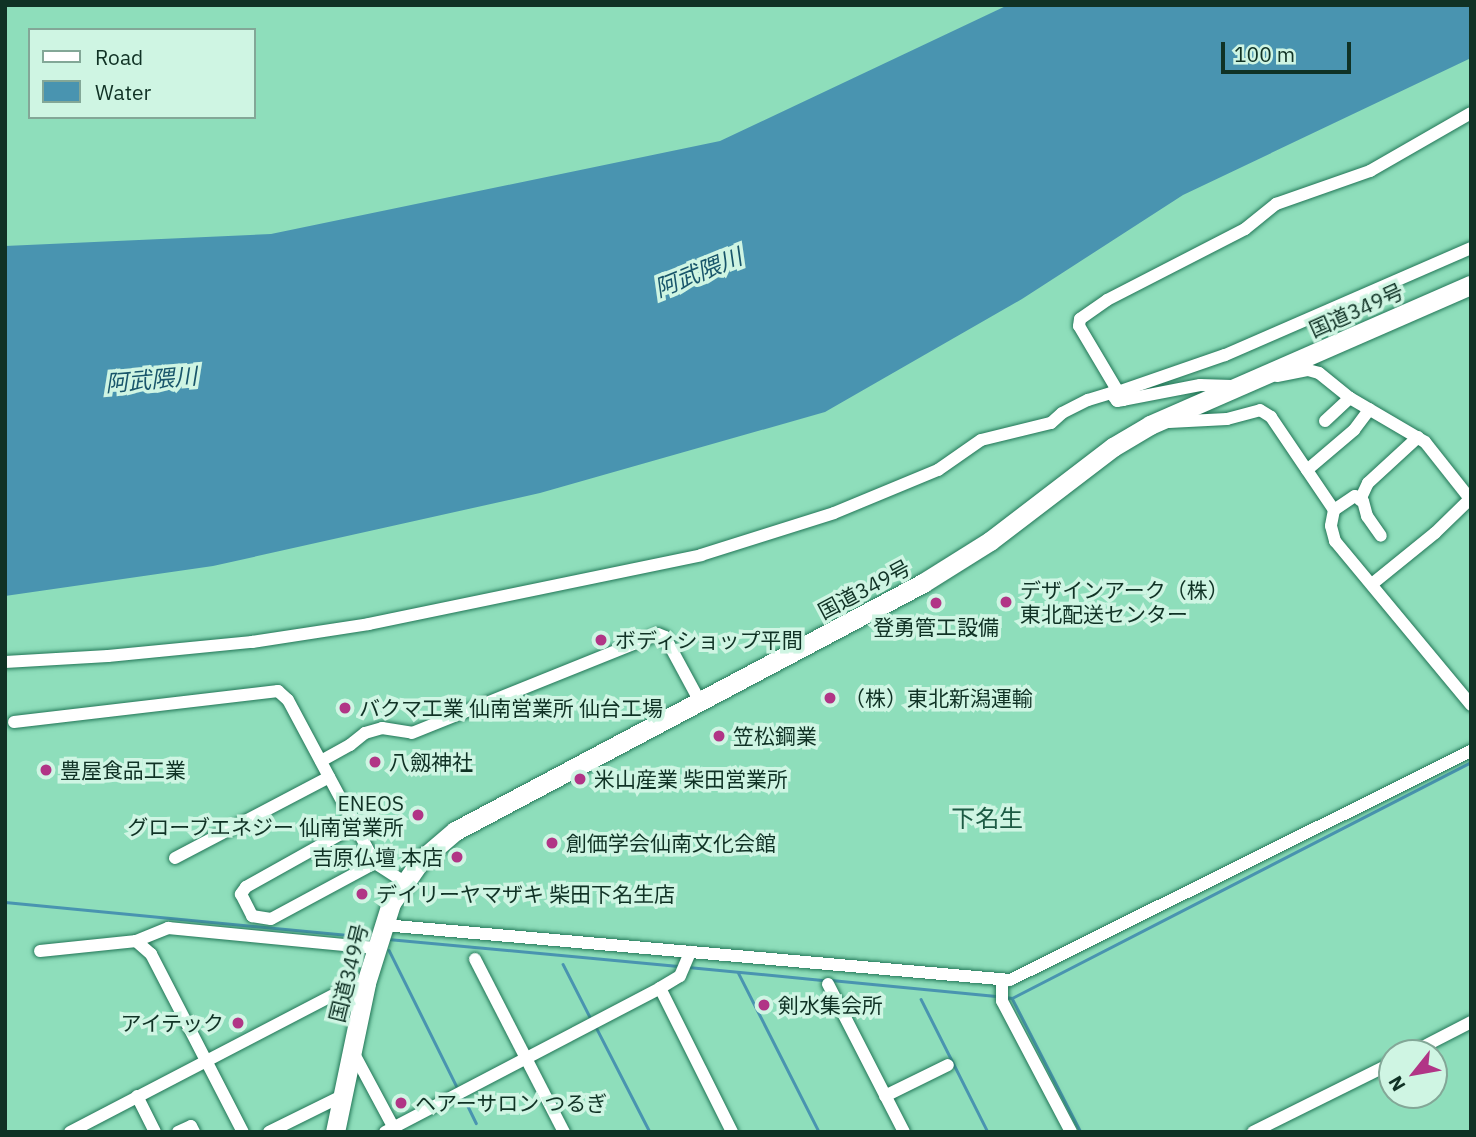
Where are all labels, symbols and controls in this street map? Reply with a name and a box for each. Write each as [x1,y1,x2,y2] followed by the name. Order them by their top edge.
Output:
[28,28,256,119] legend
[1224,28,1354,72] scale bar
[1234,40,1295,68] text: 100 m
[95,43,143,71] text: Road
[95,78,151,106] text: Water
[650,242,746,302] water label: 阿武隈川
[1305,278,1407,342] street label: 国道349号
[104,361,198,397] water label: 阿武隈川
[814,554,914,624] street label: 国道349号
[1020,577,1229,627] place label: デザインアーク（株） 東北配送センター
[998,594,1014,610] marker: デザインアーク（株） 東北配送センター
[928,595,944,611] marker: 登勇管工設備
[873,614,999,640] place label: 登勇管工設備
[615,627,804,653] place label: ボディショップ平間
[593,632,609,648] marker: ボディショップ平間
[844,685,1033,711] place label: （株）東北新潟運輸
[822,690,838,706] marker: （株）東北新潟運輸
[359,695,663,721] place label: バクマ工業 仙南営業所 仙台工場
[337,700,353,716] marker: バクマ工業 仙南営業所 仙台工場
[733,723,817,749] place label: 笠松鋼業
[711,728,727,744] marker: 笠松鋼業
[389,749,473,775] place label: 八劔神社
[367,754,383,770] marker: 八劔神社
[60,757,186,783] place label: 豊屋食品工業
[38,762,54,778] marker: 豊屋食品工業
[594,766,788,792] place label: 米山産業 柴田営業所
[572,771,588,787] marker: 米山産業 柴田営業所
[126,790,404,840] place label: ENEOS グローブエネジー 仙南営業所
[951,805,1023,833] district label: 下名生
[410,807,426,823] marker: ENEOS グローブエネジー 仙南営業所
[566,830,776,856] place label: 創価学会仙南文化会館
[544,835,560,851] marker: 創価学会仙南文化会館
[312,844,443,870] place label: 吉原仏壇 本店
[449,849,465,865] marker: 吉原仏壇 本店
[376,881,675,907] place label: デイリーヤマザキ 柴田下名生店
[354,886,370,902] marker: デイリーヤマザキ 柴田下名生店
[324,921,372,1025] street label: 国道349号
[778,992,883,1018] place label: 剣水集会所
[756,997,772,1013] marker: 剣水集会所
[119,1010,224,1036] place label: アイテック
[230,1015,246,1031] marker: アイテック
[1378,1039,1448,1109] north arrow
[1383,1072,1411,1096] text: N
[415,1090,608,1116] place label: ヘアーサロン つるぎ
[393,1095,409,1111] marker: ヘアーサロン つるぎ

